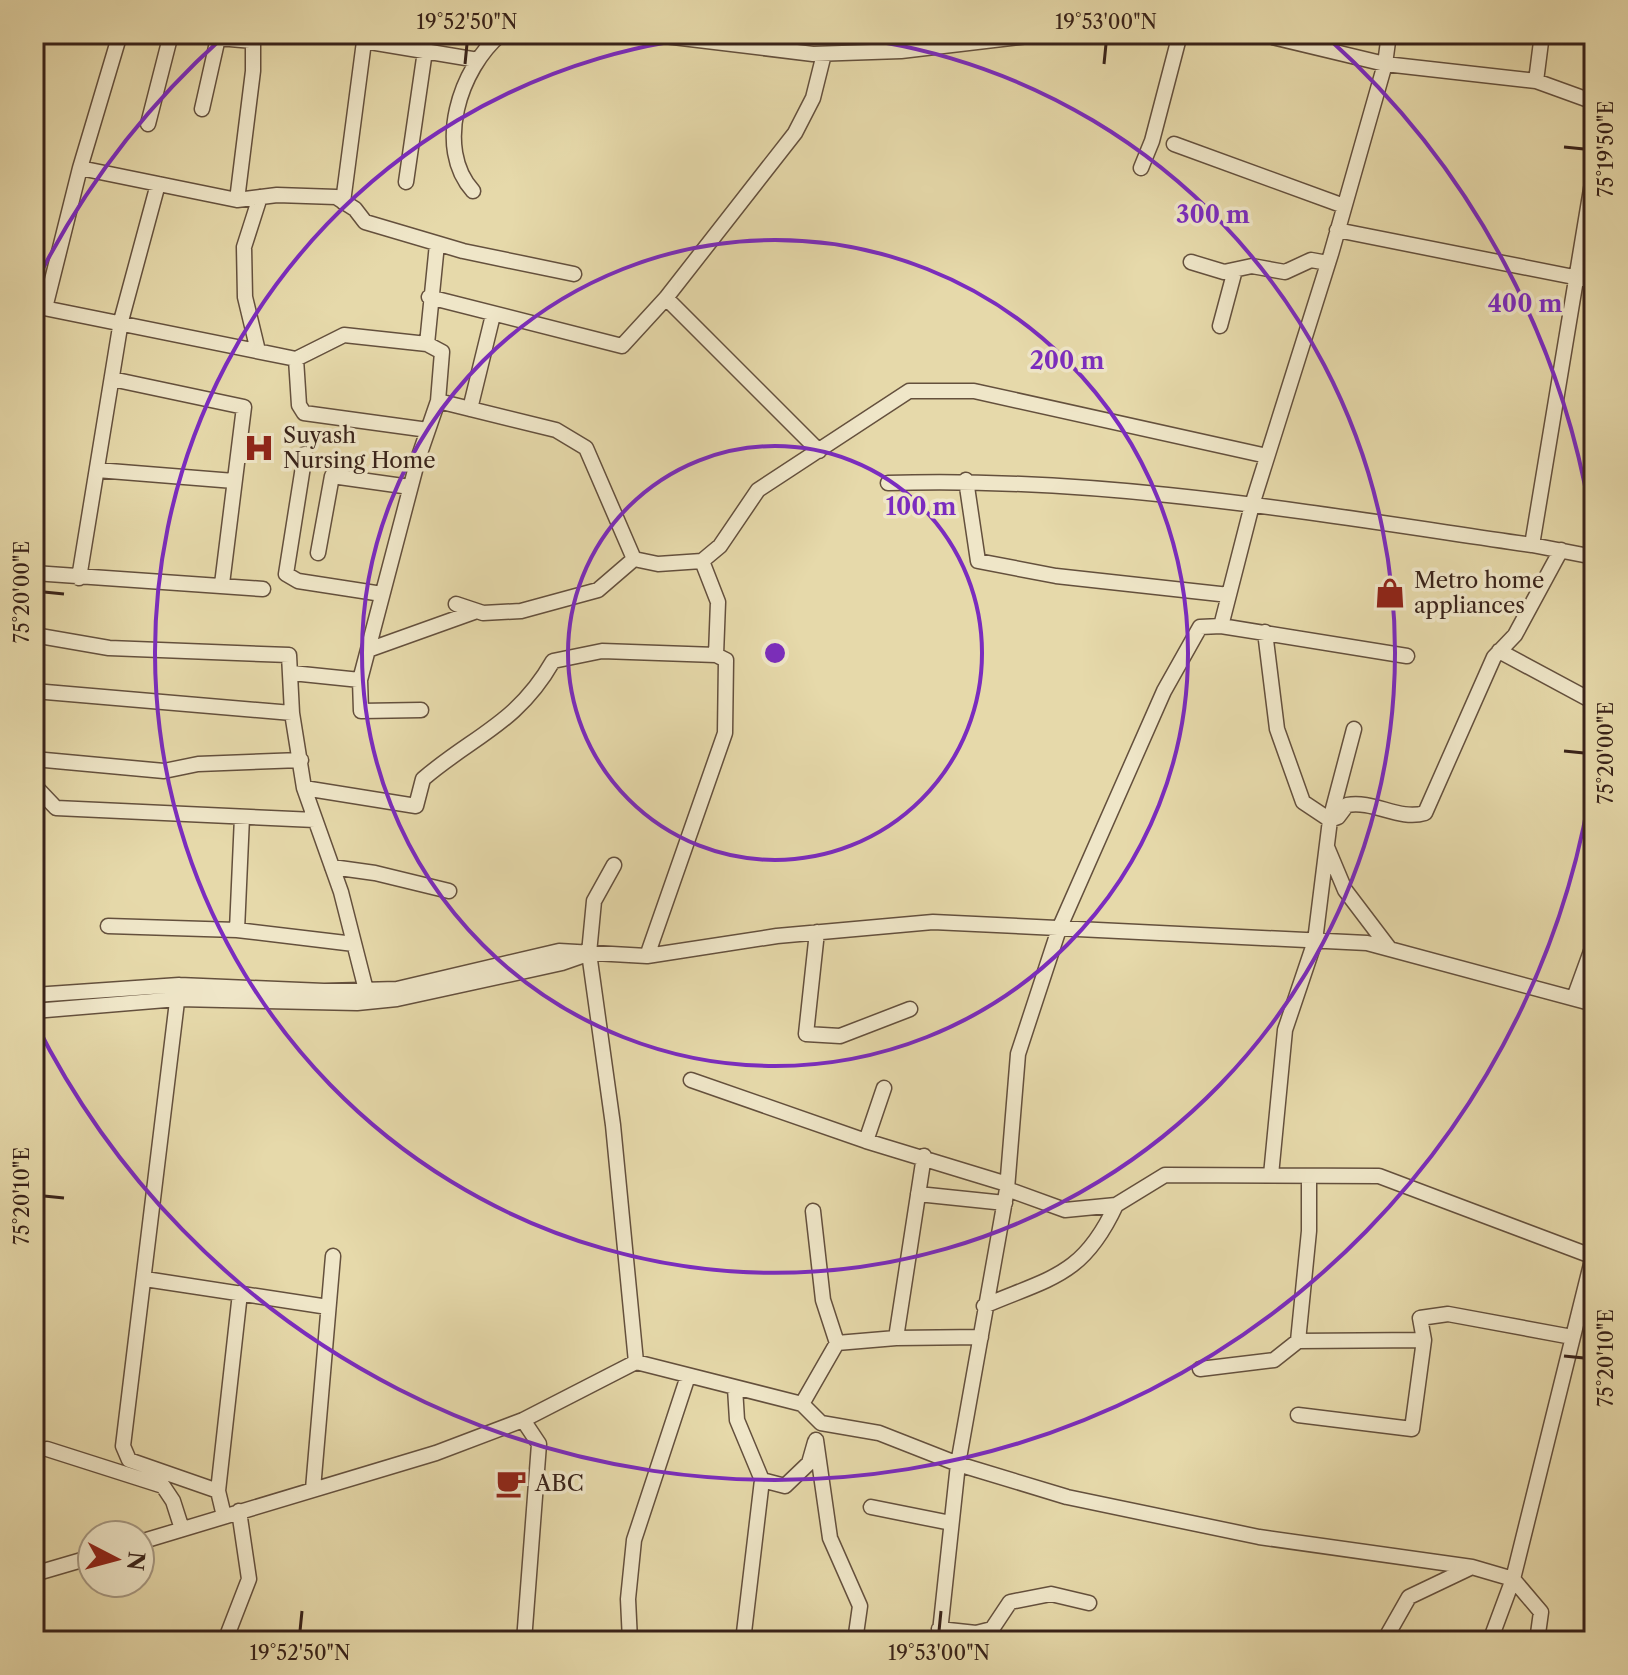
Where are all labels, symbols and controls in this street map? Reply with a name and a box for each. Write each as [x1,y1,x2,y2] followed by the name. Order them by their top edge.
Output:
[417,10,517,34] text: 19°52'50"N
[1055,10,1157,34] text: 19°53'00"N
[1594,101,1618,197] text: 75°19'50"E
[1176,200,1250,229] text: 300 m
[1488,289,1562,318] text: 400 m
[1030,346,1104,375] text: 200 m
[283,422,436,474] place label: Suyash Nursing Home
[242,431,276,465] hospital icon: Suyash Nursing Home
[885,492,957,521] text: 100 m
[10,541,34,643] text: 75°20'00"E
[1414,567,1544,619] place label: Metro home appliances
[1373,576,1407,610] shop icon: Metro home appliances
[761,639,789,667] centre of rings
[1594,702,1618,804] text: 75°20'00"E
[10,1147,34,1245] text: 75°20'10"E
[1594,1309,1618,1407] text: 75°20'10"E
[494,1466,528,1500] cafe icon: ABC
[534,1470,584,1497] place label: ABC
[76,1519,156,1599] north arrow
[121,1550,150,1572] text: N
[250,1641,350,1665] text: 19°52'50"N
[888,1641,990,1665] text: 19°53'00"N

